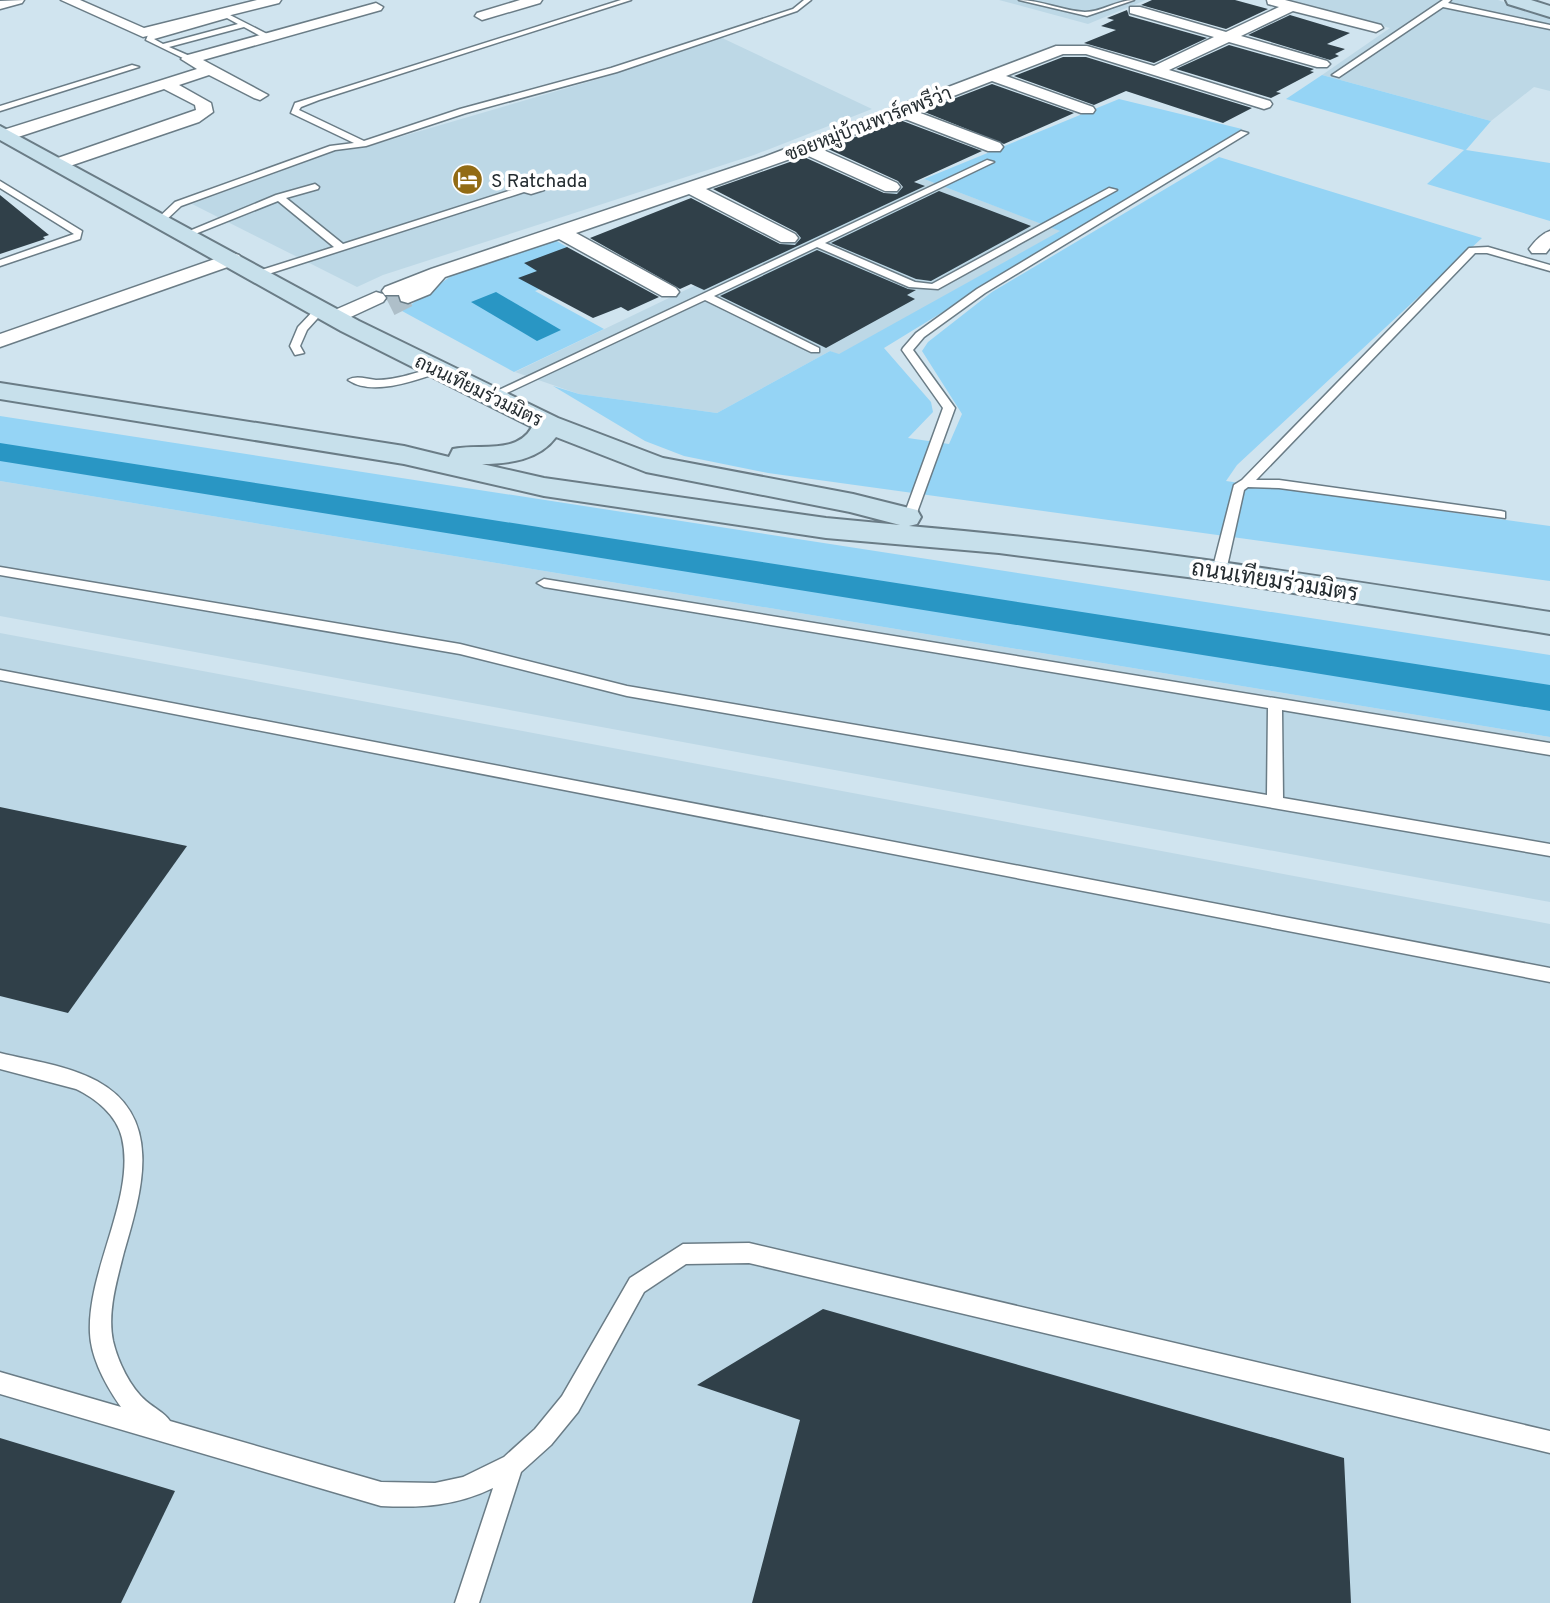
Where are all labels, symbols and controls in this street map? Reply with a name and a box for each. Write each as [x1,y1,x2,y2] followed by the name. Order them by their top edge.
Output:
[781,80,955,168] street label: ซอยหมู่บ้านพาร์คพรีว่า
[451,163,485,197] hotel icon: S Ratchada
[491,170,587,194] place label: S Ratchada
[410,349,547,433] street label: ถนนเทียมร่วมมิตร
[1189,552,1361,610] street label: ถนนเทียมร่วมมิตร

